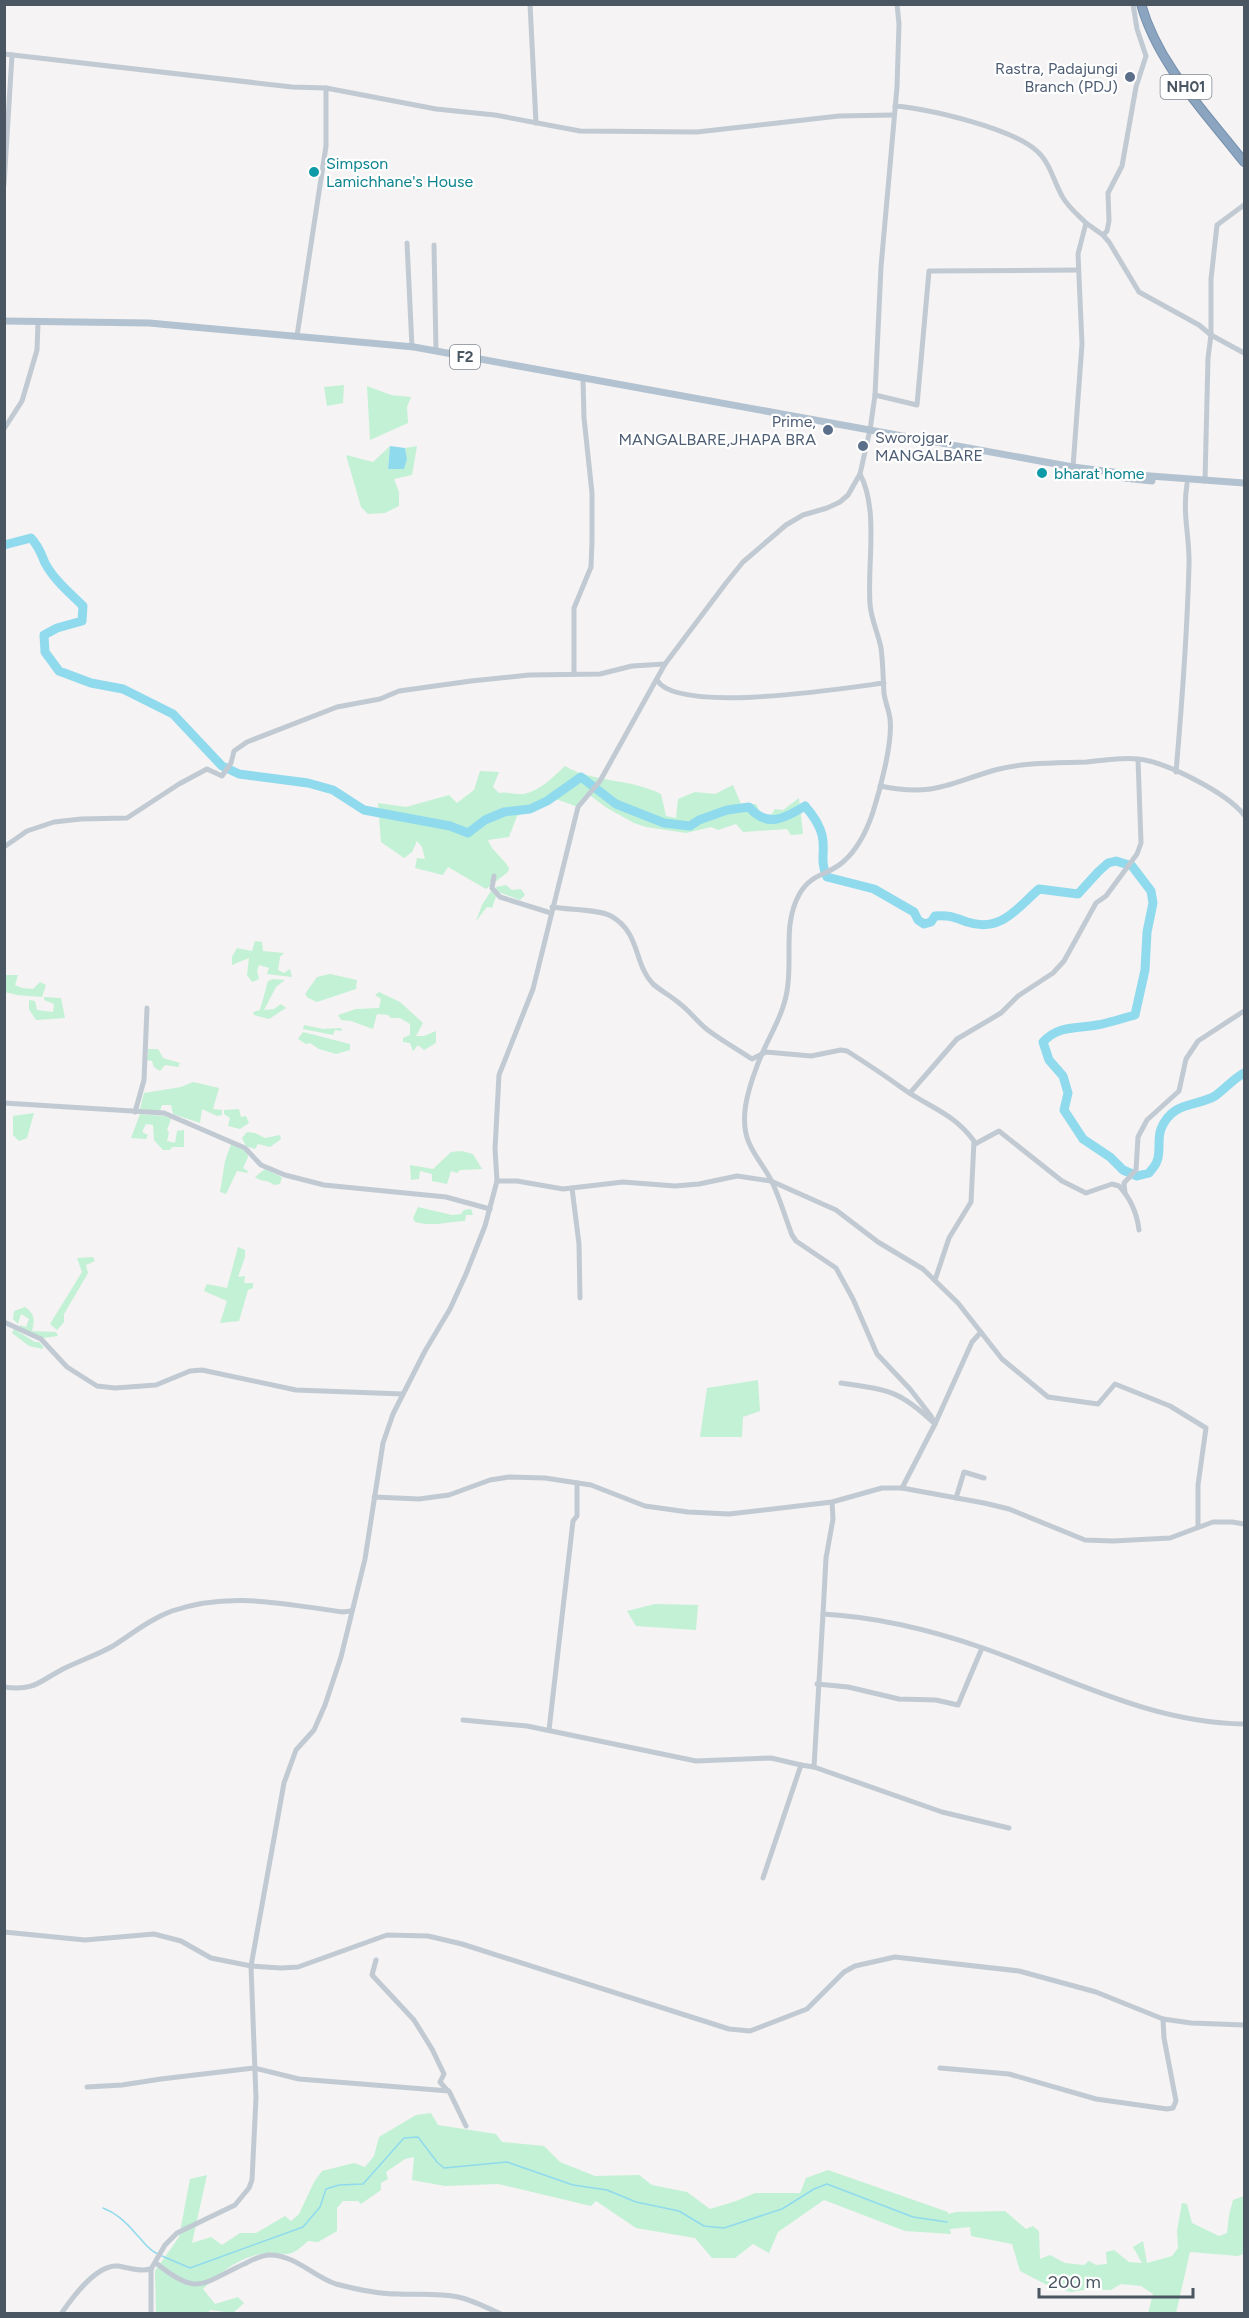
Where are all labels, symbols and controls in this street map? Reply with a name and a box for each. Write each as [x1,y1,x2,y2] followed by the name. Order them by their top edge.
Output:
[995,59,1118,96] place label: Rastra, Padajungi Branch (PDJ)
[1123,70,1137,84] marker: Rastra, Padajungi Branch (PDJ)
[1160,75,1212,99] road number: NH01
[326,154,473,191] place label: Simpson Lamichhane's House
[307,165,321,179] marker: Simpson Lamichhane's House
[450,345,480,369] road number: F2
[619,412,816,449] place label: Prime, MANGALBARE,JHAPA BRA
[821,423,835,437] marker: Prime, MANGALBARE,JHAPA BRA
[875,428,983,465] place label: Sworojgar, MANGALBARE
[856,439,870,453] marker: Sworojgar, MANGALBARE
[1054,464,1145,483] place label: bharat home
[1035,466,1049,480] marker: bharat home
[1039,2261,1194,2299] scale bar
[1048,2271,1101,2293] text: 200 m

